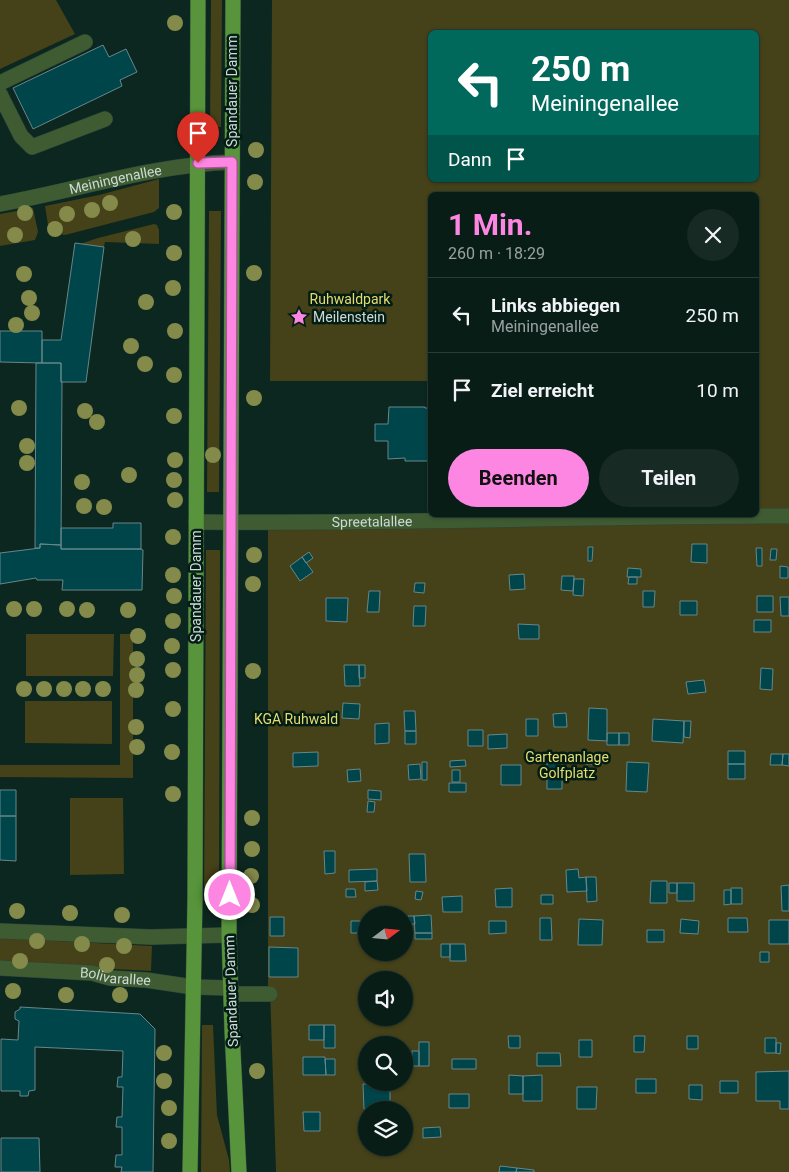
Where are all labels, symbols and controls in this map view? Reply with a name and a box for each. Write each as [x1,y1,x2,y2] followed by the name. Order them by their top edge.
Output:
[224,35,240,147] street label: Spandauer Damm
[531,49,630,90] text: 250 m
[448,50,513,115] icon: left
[531,91,679,116] text: Meiningenallee
[177,112,219,163] pin
[184,119,212,147] icon: arrive
[502,145,530,173] icon: arrive
[448,148,492,171] text: Dann
[67,162,163,197] street label: Meiningenallee
[448,207,532,242] text: 1 Min.
[687,209,739,261] button: close
[448,244,545,263] text: 260 m · 18:29
[310,291,391,307] park label: Ruhwaldpark
[491,294,620,317] text: Links abbiegen
[448,301,476,329] icon: left
[686,304,739,327] text: 250 m
[289,307,309,327] place icon: Meilenstein
[313,309,385,325] place label: Meilenstein
[491,317,599,336] text: Meiningenallee
[448,376,476,404] icon: arrive
[491,379,594,402] text: Ziel erreicht
[696,379,739,402] text: 10 m
[448,449,589,507] button: Beenden
[599,449,739,507] button: Teilen
[332,513,412,530] street label: Spreetalallee
[188,530,204,642] street label: Spandauer Damm
[254,711,338,727] park label: KGA Ruhwald
[525,749,609,781] park label: Gartenanlage Golfplatz
[203,868,255,920] position arrow
[358,906,412,961] north arrow
[358,906,413,1156] map controls
[221,935,241,1047] street label: Spandauer Damm
[80,964,152,989] street label: Bolivarallee
[358,971,413,1026] button: sound
[358,1036,413,1091] button: search
[358,1101,413,1156] button: layers

